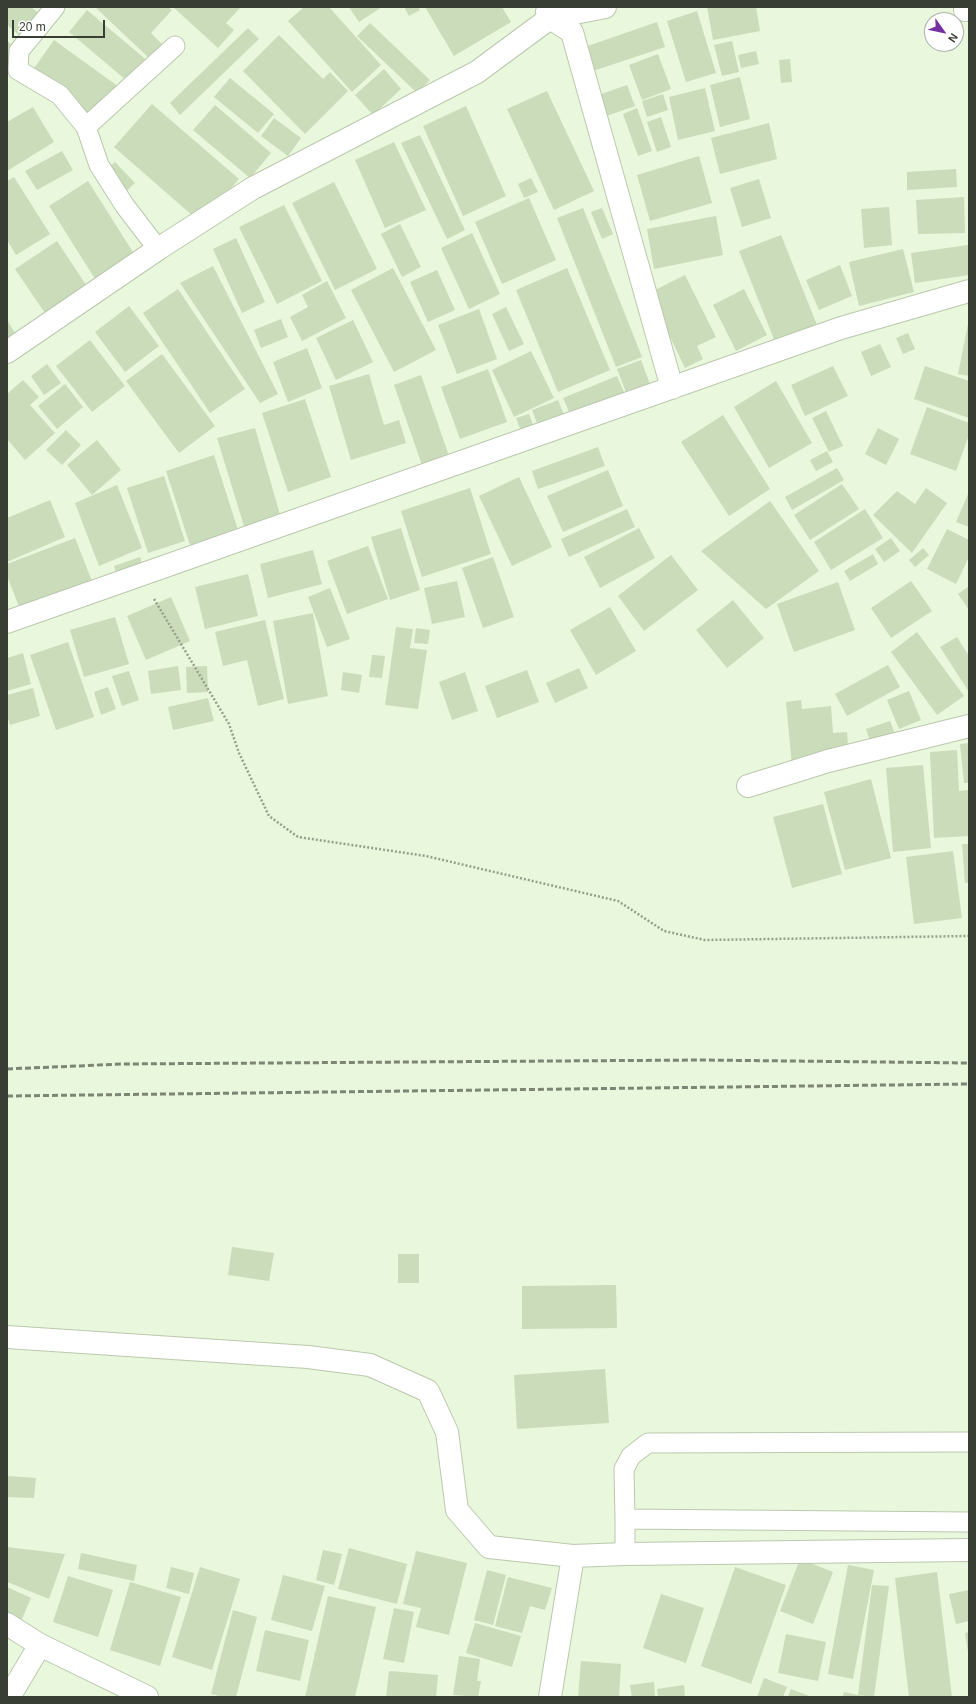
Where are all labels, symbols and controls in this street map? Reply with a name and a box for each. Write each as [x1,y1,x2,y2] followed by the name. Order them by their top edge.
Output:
[14,12,107,38] scale bar
[924,12,964,52] north arrow
[19,20,46,34] text: 20 m
[946,31,960,45] text: N

